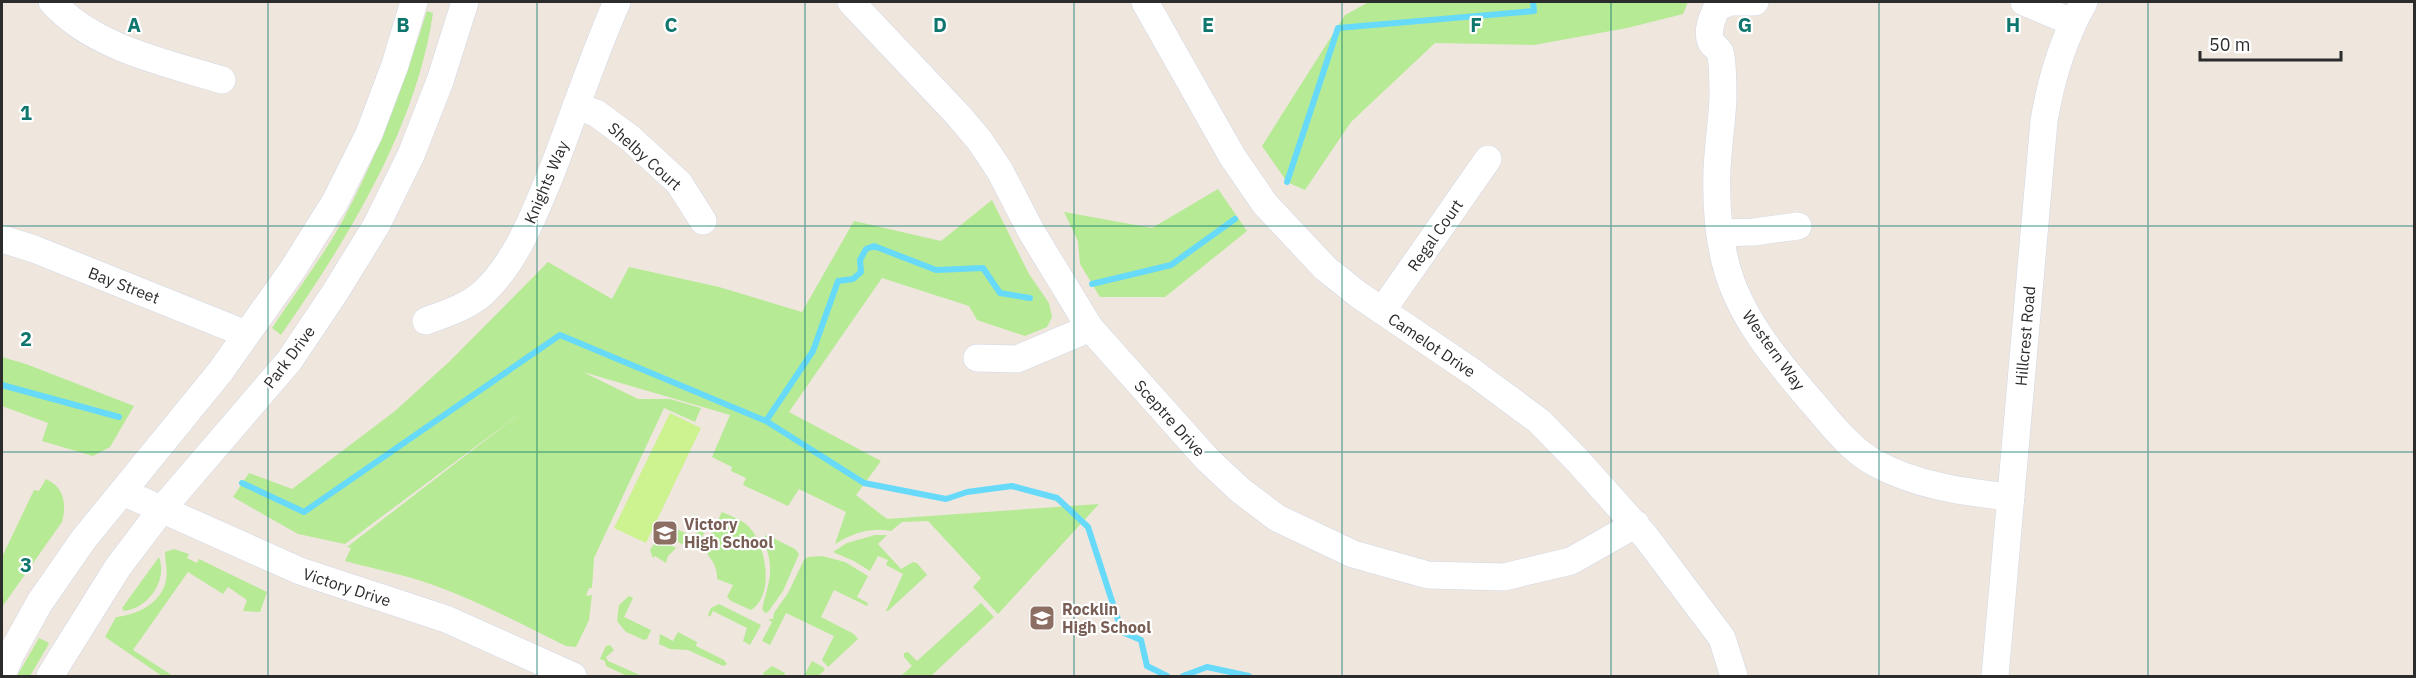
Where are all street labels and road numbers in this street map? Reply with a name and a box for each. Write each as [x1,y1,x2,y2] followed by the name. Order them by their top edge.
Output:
[604,118,686,194] street label: Shelby Court
[520,137,572,227] street label: Knights Way
[1403,195,1467,275] street label: Regal Court
[86,262,162,308] street label: Bay Street
[2011,285,2039,387] street label: Hillcrest Road
[1738,306,1810,394] street label: Western Way
[1385,308,1480,382] street label: Camelot Drive
[259,322,319,392] street label: Park Drive
[1130,376,1210,461] street label: Sceptre Drive
[301,563,394,611] street label: Victory Drive

